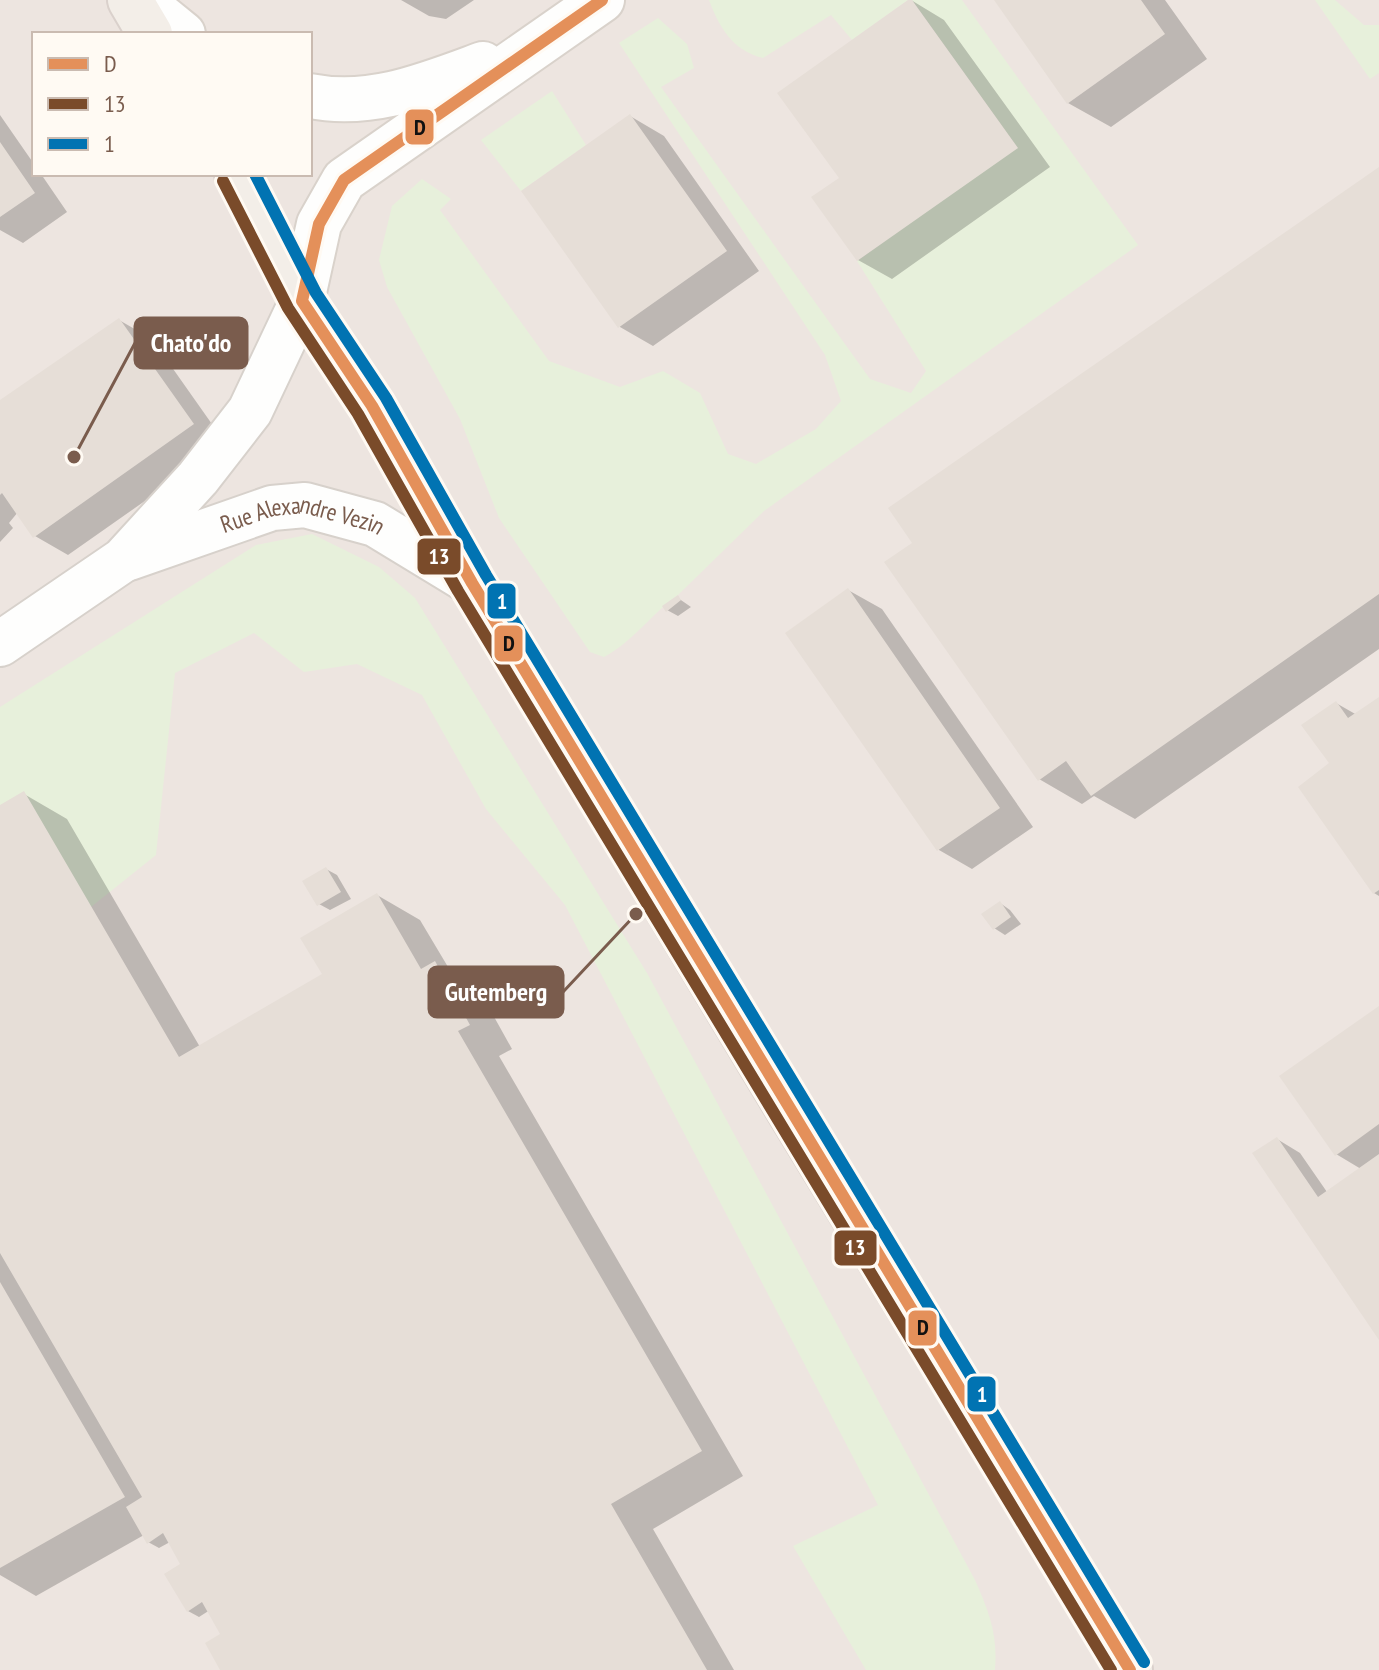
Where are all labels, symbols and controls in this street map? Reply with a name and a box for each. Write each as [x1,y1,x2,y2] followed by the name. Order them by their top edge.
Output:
[32,32,312,176] legend
[104,48,117,79] text: D
[104,88,126,119] text: 13
[404,108,435,146] line badge: D
[414,113,426,141] text: D
[104,128,115,159] text: 1
[135,318,247,368] callout: Chato'do
[151,326,231,359] text: Chato'do
[216,488,391,541] street label: Rue Alexandre Vezin
[416,537,462,576] line badge: 13
[428,542,450,570] text: 13
[486,582,517,620] line badge: 1
[497,587,507,615] text: 1
[493,624,524,663] line badge: D
[503,629,515,657] text: D
[429,967,563,1017] callout: Gutemberg
[445,975,547,1008] text: Gutemberg
[833,1229,878,1267] line badge: 13
[844,1233,866,1261] text: 13
[907,1309,938,1347] line badge: D
[917,1313,929,1341] text: D
[966,1375,997,1413] line badge: 1
[977,1380,987,1408] text: 1

